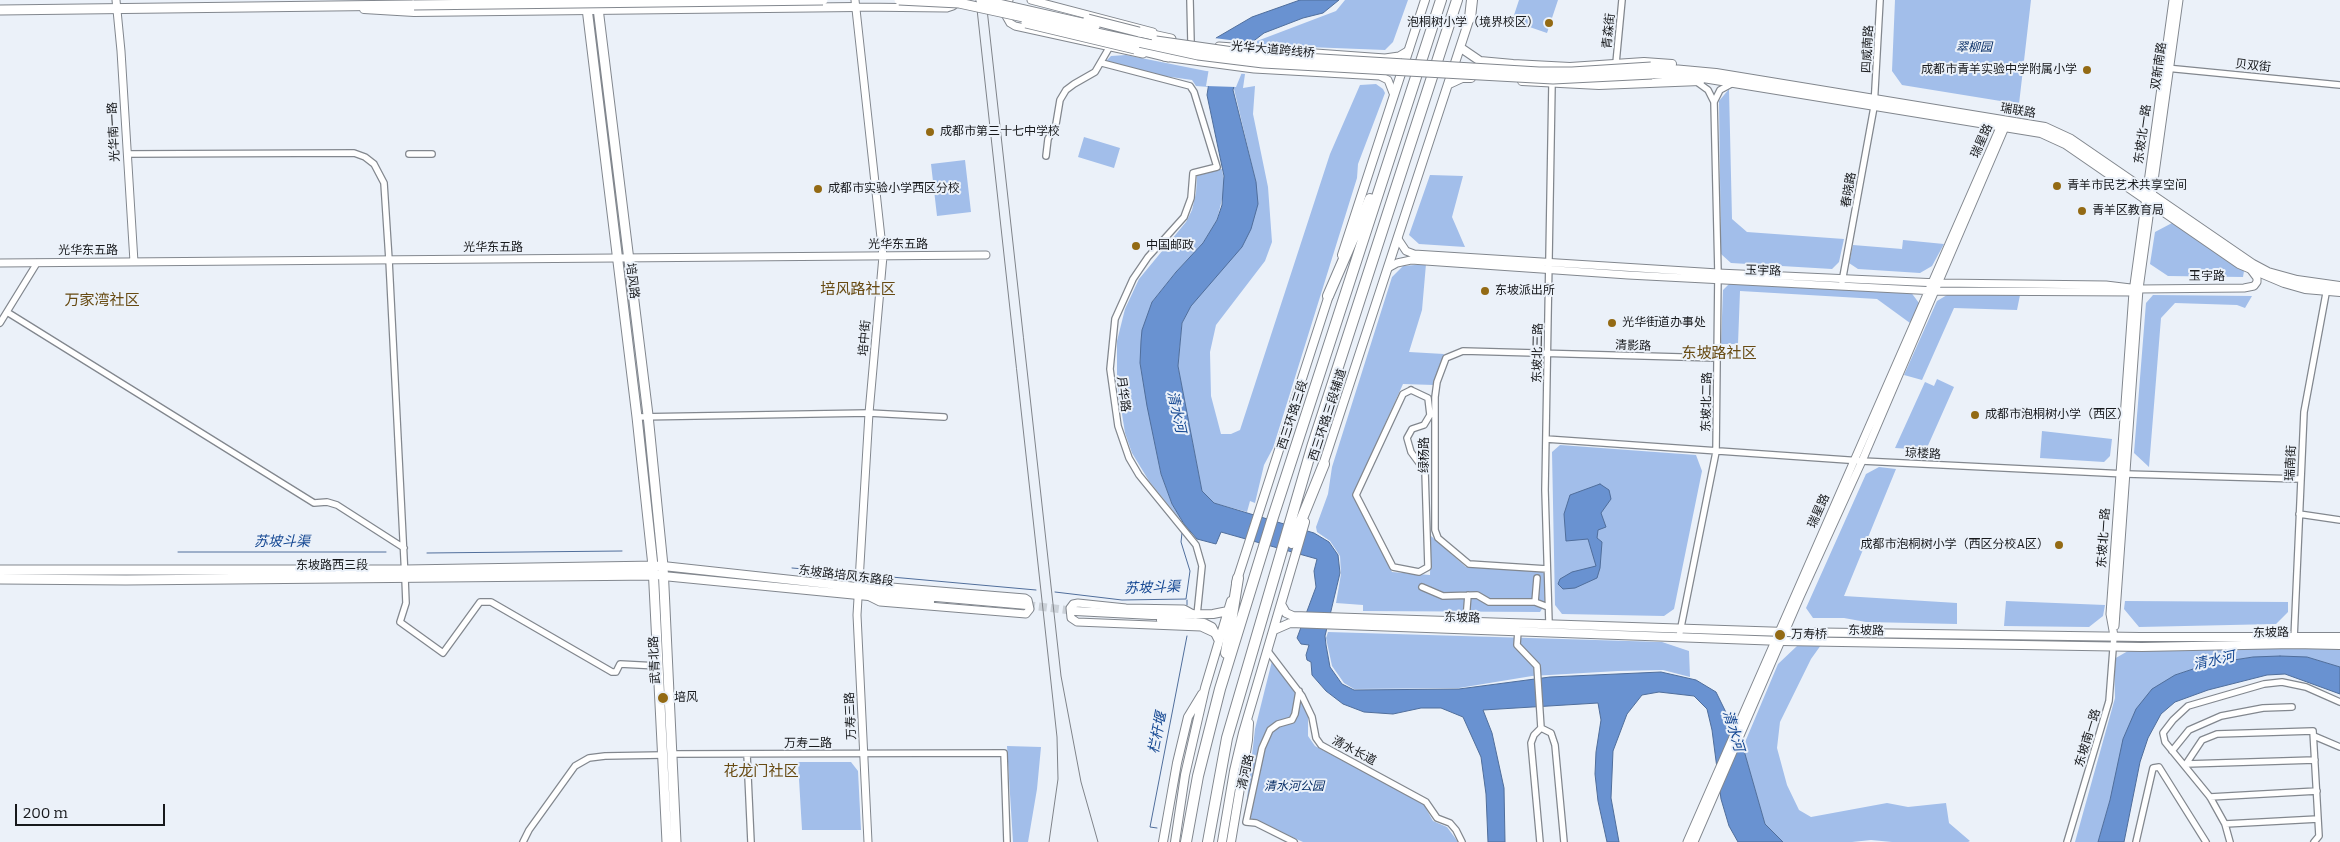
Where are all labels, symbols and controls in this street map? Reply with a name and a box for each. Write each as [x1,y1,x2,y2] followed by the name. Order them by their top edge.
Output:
[1600,12,1618,50] street label: 青森街
[1407,16,1539,30] place label: 泡桐树小学（境界校区）
[1543,17,1555,29] marker: 泡桐树小学（境界校区）
[1860,25,1876,73] street label: 四威南路
[1231,39,1315,61] street label: 光华大道跨线桥
[1956,41,1992,55] park label: 翠柳园
[2149,41,2169,91] street label: 双新南路
[2234,57,2272,75] street label: 贝双街
[1921,63,2077,77] place label: 成都市青羊实验中学附属小学
[2081,64,2093,76] marker: 成都市青羊实验中学附属小学
[1999,101,2037,121] street label: 瑞联路
[105,102,123,162] street label: 光华南一路
[2132,103,2154,165] street label: 东坡北一路
[1968,122,1996,160] street label: 瑞星路
[940,125,1060,139] place label: 成都市第三十七中学校
[924,126,936,138] marker: 成都市第三十七中学校
[1839,171,1859,209] street label: 春晓路
[2067,179,2187,193] place label: 青羊市民艺术共享空间
[2051,180,2063,192] marker: 青羊市民艺术共享空间
[828,182,960,196] place label: 成都市实验小学西区分校
[812,183,824,195] marker: 成都市实验小学西区分校
[2092,204,2164,218] place label: 青羊区教育局
[2076,205,2088,217] marker: 青羊区教育局
[868,238,928,252] street label: 光华东五路
[1146,239,1194,253] place label: 中国邮政
[1130,240,1142,252] marker: 中国邮政
[463,241,523,255] street label: 光华东五路
[58,244,118,258] street label: 光华东五路
[623,262,641,300] street label: 培风路
[1745,263,1781,279] street label: 玉宇路
[2189,270,2225,284] street label: 玉宇路
[821,281,895,299] district label: 培风路社区
[1495,284,1555,298] place label: 东坡派出所
[1479,285,1491,297] marker: 东坡派出所
[65,292,139,310] district label: 万家湾社区
[1622,316,1706,330] place label: 光华街道办事处
[1606,317,1618,329] marker: 光华街道办事处
[856,319,874,357] street label: 培中街
[1530,323,1546,383] street label: 东坡北三路
[1615,338,1651,354] street label: 清影路
[1682,345,1756,363] district label: 东坡路社区
[1306,367,1350,463] street label: 西三环路三段辅道
[1699,372,1715,432] street label: 东坡北二路
[1113,375,1133,413] street label: 月华路
[1275,379,1311,451] street label: 西三环路三段
[1163,390,1189,434] water label: 清水河
[1985,408,2129,422] place label: 成都市泡桐树小学（西区）
[1969,409,1981,421] marker: 成都市泡桐树小学（西区）
[1418,437,1432,473] street label: 绿杨路
[2283,445,2299,481] street label: 瑞南街
[1905,446,1941,462] street label: 琼楼路
[1805,492,1833,530] street label: 瑞星路
[2095,508,2113,568] street label: 东坡北一路
[254,534,310,550] water label: 苏坡斗渠
[1860,538,2049,552] place label: 成都市泡桐树小学（西区分校A区）
[2053,539,2065,551] marker: 成都市泡桐树小学（西区分校A区）
[296,559,368,573] street label: 东坡路西三段
[797,563,895,589] street label: 东坡路培风东路段
[1124,579,1180,597] water label: 苏坡斗渠
[1444,610,1480,626] street label: 东坡路
[1848,623,1884,639] street label: 东坡路
[2253,625,2289,641] street label: 东坡路
[1773,628,1787,642] marker: 万寿桥
[1791,628,1827,642] place label: 万寿桥
[647,636,663,684] street label: 武青北路
[2192,648,2236,674] water label: 清水河
[656,691,670,705] marker: 培风
[674,691,698,705] place label: 培风
[843,692,859,740] street label: 万寿三路
[2072,707,2104,769] street label: 东坡南一路
[1719,708,1747,754] water label: 清水河
[1146,711,1170,755] water label: 栏杆堰
[1329,733,1379,769] street label: 清水长道
[784,737,832,751] street label: 万寿二路
[1235,753,1257,791] street label: 清河路
[724,763,798,781] district label: 花龙门社区
[1264,780,1324,794] park label: 清水河公园
[18,794,168,826] scale bar
[23,804,68,822] text: 200 m

